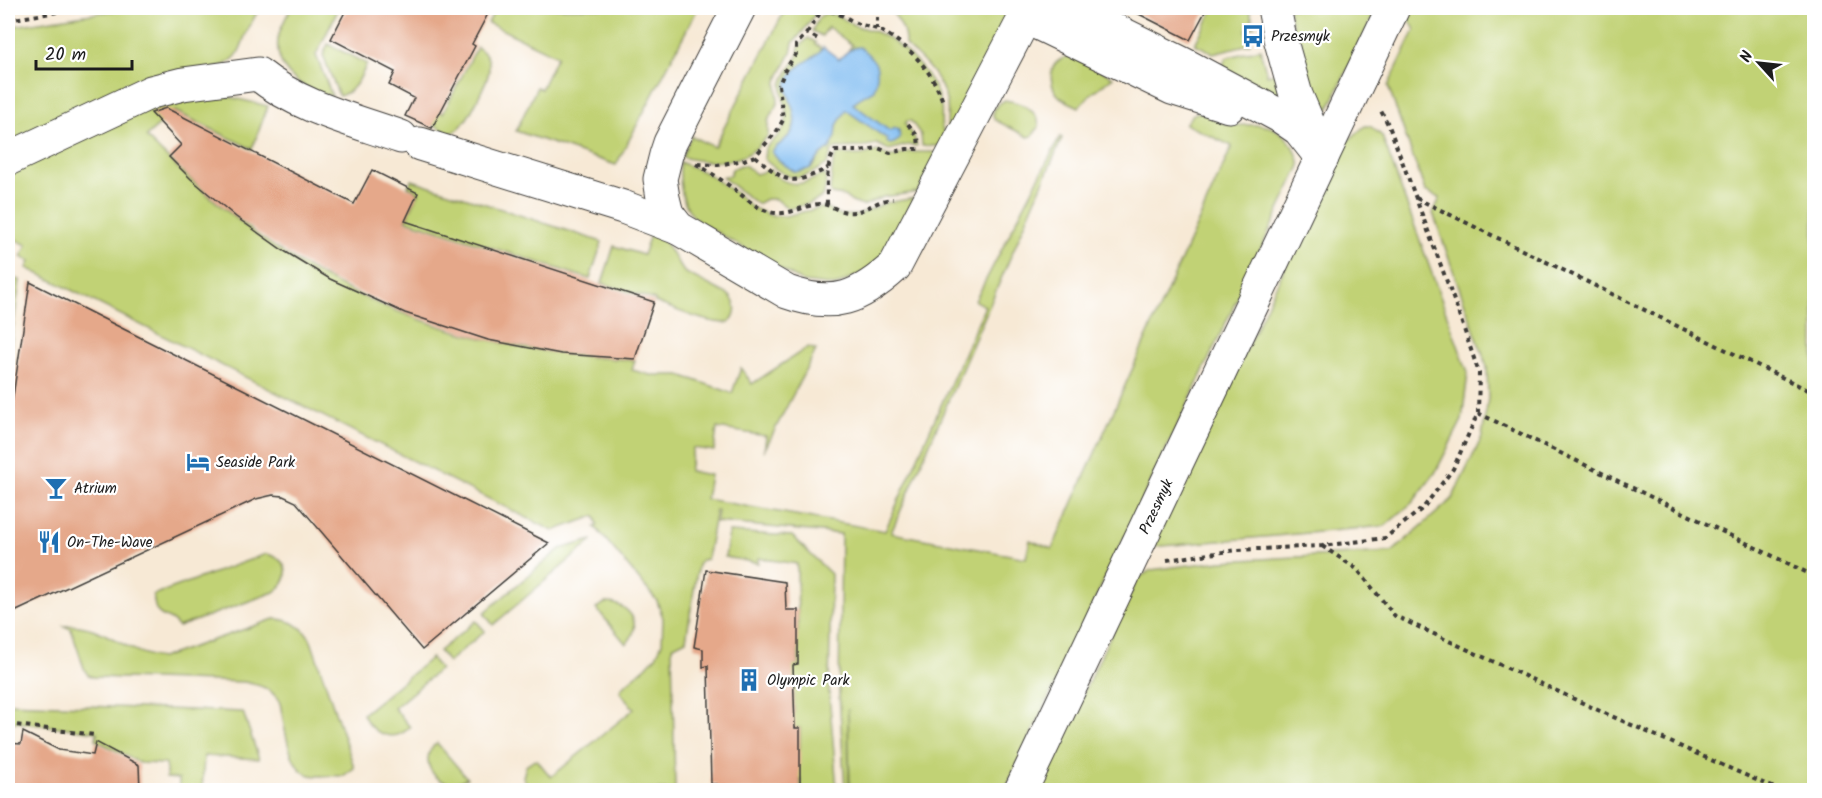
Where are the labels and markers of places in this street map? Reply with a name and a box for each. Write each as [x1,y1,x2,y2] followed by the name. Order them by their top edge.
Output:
[1240,23,1266,49] bus stop icon: Przesmyk
[1271,25,1331,49] place label: Przesmyk
[185,449,211,475] hotel icon: Seaside Park
[216,451,296,475] place label: Seaside Park
[43,475,69,501] bar icon: Atrium
[74,477,117,501] place label: Atrium
[36,529,62,555] restaurant icon: On-The-Wave
[67,531,153,555] place label: On-The-Wave
[736,667,762,693] building icon: Olympic Park
[767,669,850,693] place label: Olympic Park

